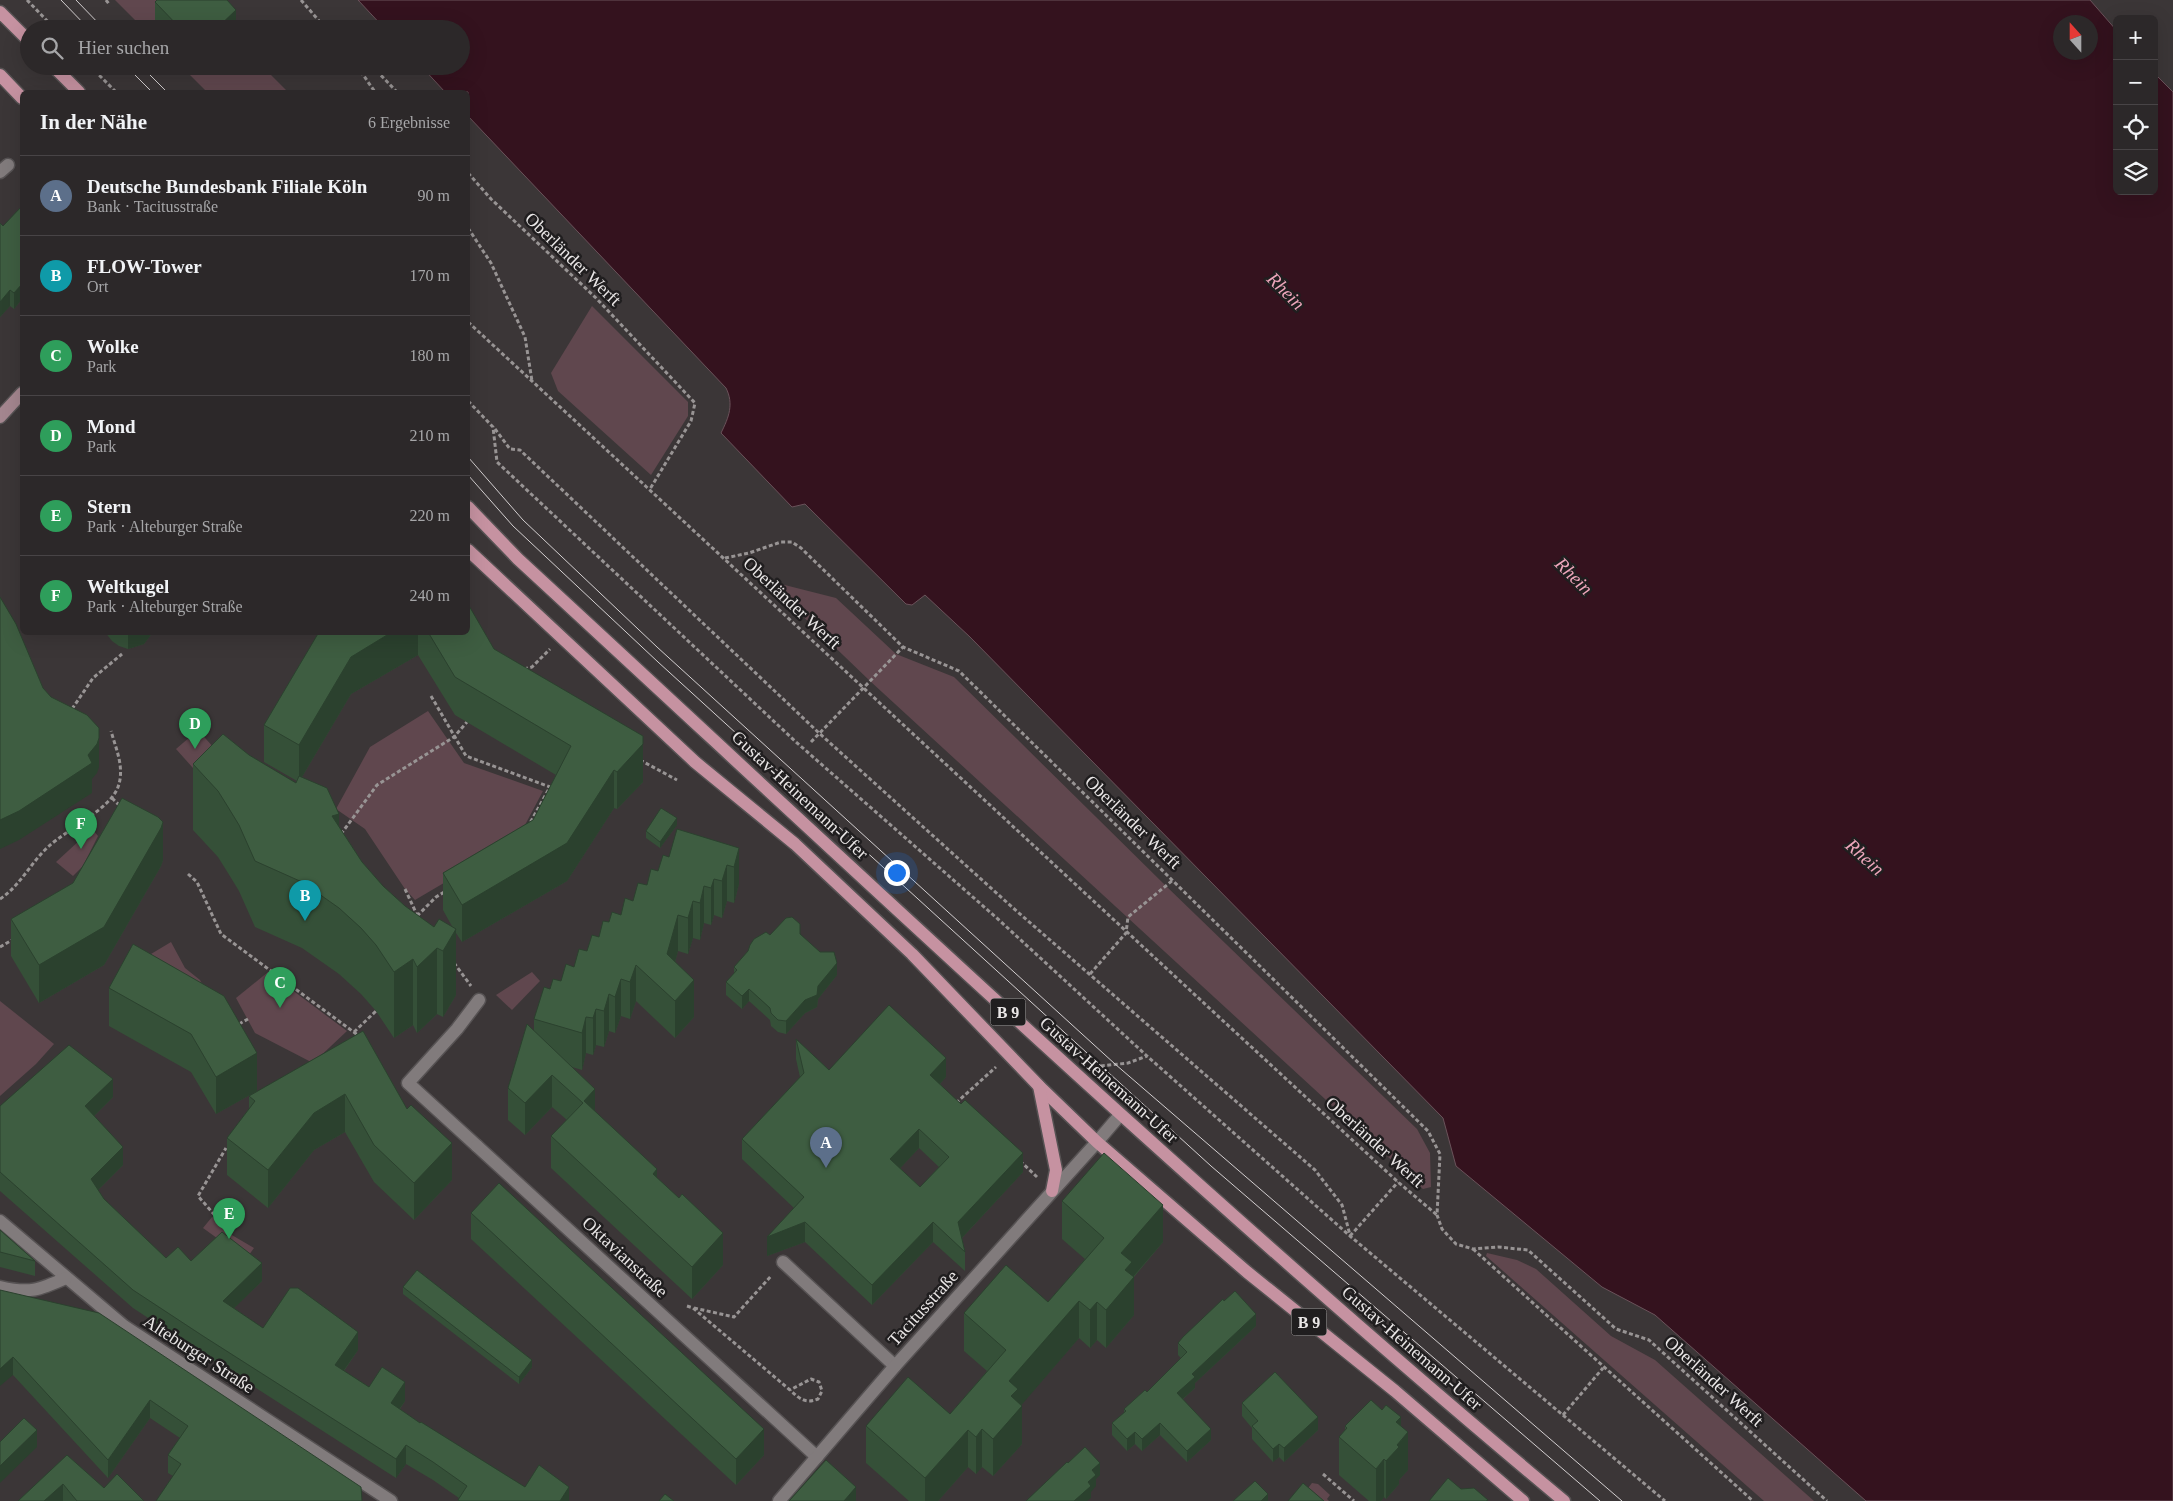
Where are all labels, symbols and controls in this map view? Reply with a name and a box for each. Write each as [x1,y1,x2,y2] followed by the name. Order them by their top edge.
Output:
[2053,15,2098,60] north arrow
[2113,15,2158,195] map controls
[2113,15,2158,60] button: +
[20,20,470,75] search box
[38,34,66,62] icon: search
[78,37,169,58] text: Hier suchen
[2113,60,2158,105] button: −
[2113,105,2158,150] button: locate
[40,110,147,134] text: In der Nähe
[368,114,450,131] text: 6 Ergebnisse
[2113,150,2158,195] button: layers
[87,176,367,197] text: Deutsche Bundesbank Filiale Köln
[50,187,62,204] text: A
[418,187,450,204] text: 90 m
[87,198,218,215] text: Bank · Tacitusstraße
[521,208,625,310] street label: Oberländer Werft
[87,256,202,277] text: FLOW-Tower
[51,267,61,284] text: B
[410,267,450,284] text: 170 m
[1262,267,1309,314] water label: Rhein
[87,278,108,295] text: Ort
[87,336,139,357] text: Wolke
[50,347,62,364] text: C
[410,347,450,364] text: 180 m
[87,358,116,375] text: Park
[87,416,136,437] text: Mond
[50,427,62,444] text: D
[410,427,450,444] text: 210 m
[87,438,116,455] text: Park
[87,496,131,517] text: Stern
[51,507,61,524] text: E
[410,507,450,524] text: 220 m
[87,518,243,535] text: Park · Alteburger Straße
[1550,552,1597,599] water label: Rhein
[739,553,845,653] street label: Oberländer Werft
[87,576,169,597] text: Weltkugel
[51,587,61,604] text: F
[410,587,450,604] text: 240 m
[87,598,243,615] text: Park · Alteburger Straße
[179,708,211,749] pin: D
[728,727,872,863] street label: Gustav-Heinemann-Ufer
[1081,771,1185,873] street label: Oberländer Werft
[65,808,97,849] pin: F
[1841,834,1888,880] water label: Rhein
[884,860,910,886] your location
[289,880,321,921] pin: B
[264,967,296,1008] pin: C
[990,999,1026,1026] road number: B 9
[1036,1013,1182,1147] street label: Gustav-Heinemann-Ufer
[1322,1093,1428,1191] street label: Oberländer Werft
[810,1127,842,1168] pin: A
[213,1198,245,1239] pin: E
[578,1213,672,1301] street label: Oktavianstraße
[884,1266,962,1350] street label: Tacitusstraße
[1338,1282,1486,1414] street label: Gustav-Heinemann-Ufer
[1292,1308,1326,1335] road number: B 9
[140,1311,258,1397] street label: Alteburger Straße
[1661,1332,1767,1430] street label: Oberländer Werft

